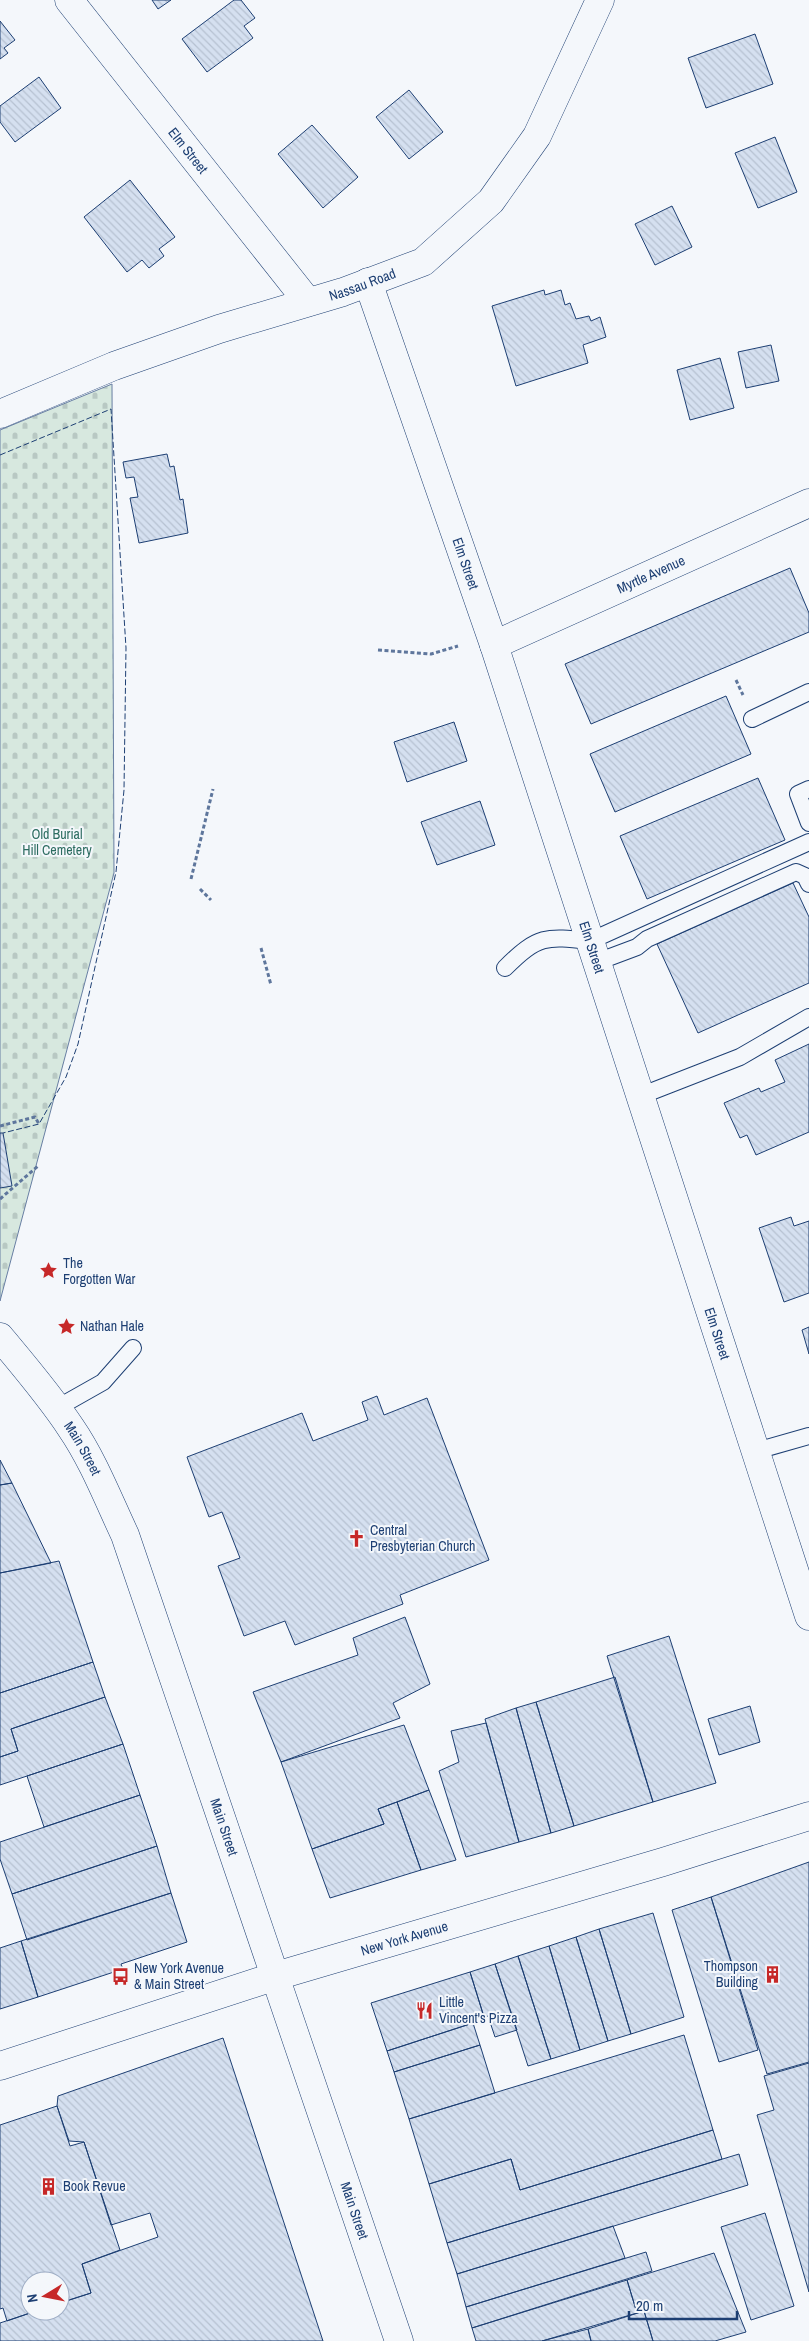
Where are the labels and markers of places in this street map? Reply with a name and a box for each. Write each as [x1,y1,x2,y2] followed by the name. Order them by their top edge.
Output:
[63,1254,136,1288] place label: The Forgotten War
[39,1261,59,1281] place icon: The Forgotten War
[56,1316,76,1336] place icon: Nathan Hale
[80,1317,144,1335] place label: Nathan Hale
[370,1521,475,1555] place label: Central Presbyterian Church
[346,1528,366,1548] church icon: Central Presbyterian Church
[704,1957,759,1991] place label: Thompson Building
[134,1959,224,1993] place label: New York Avenue & Main Street
[762,1964,782,1984] building icon: Thompson Building
[110,1966,130,1986] bus stop icon: New York Avenue & Main Street
[439,1993,518,2027] place label: Little Vincent's Pizza
[415,2000,435,2020] restaurant icon: Little Vincent's Pizza
[39,2176,59,2196] building icon: Book Revue
[63,2177,126,2195] place label: Book Revue

